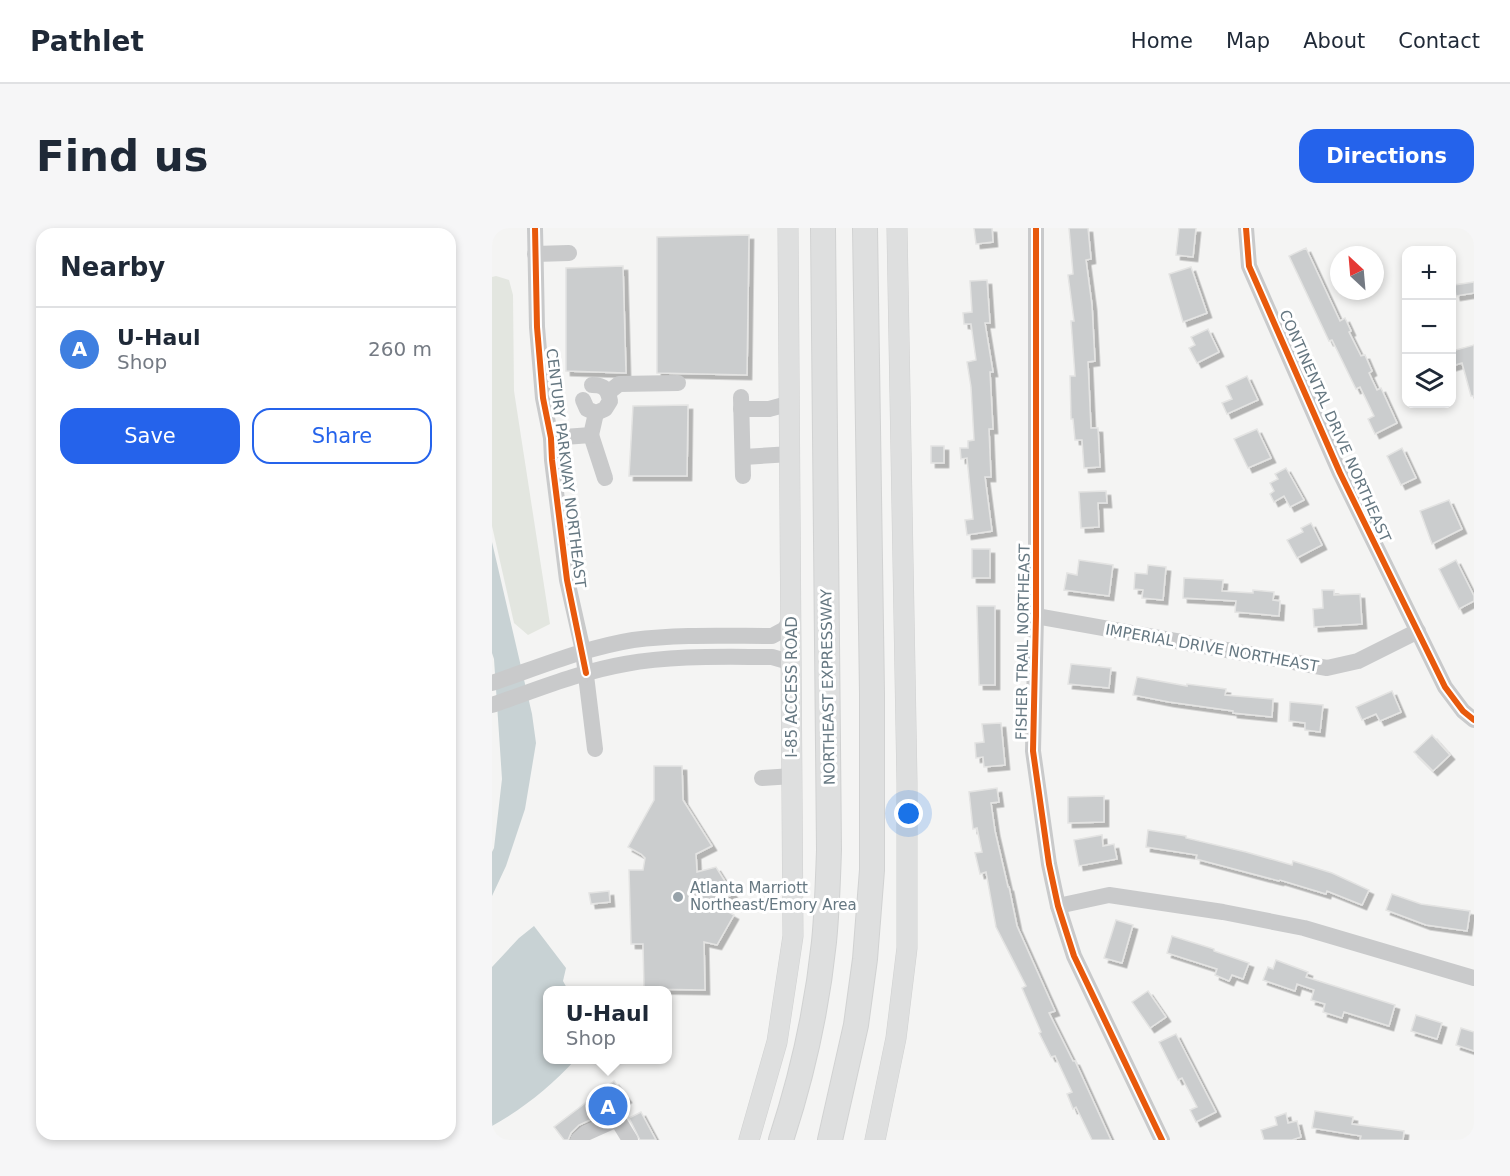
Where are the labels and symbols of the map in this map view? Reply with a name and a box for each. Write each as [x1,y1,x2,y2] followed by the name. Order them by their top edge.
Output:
[1330,246,1384,300] north arrow
[1275,307,1395,546] street label: CONTINENTAL DRIVE NORTHEAST
[542,347,590,590] street label: CENTURY PARKWAY NORTHEAST
[1012,543,1034,740] street label: FISHER TRAIL NORTHEAST
[817,588,839,785] street label: NORTHEAST EXPRESSWAY
[783,616,801,758] street label: I-85 ACCESS ROAD
[1104,620,1321,676] street label: IMPERIAL DRIVE NORTHEAST
[894,799,923,828] your location
[690,879,857,914] place label: Atlanta Marriott Northeast/Emory Area
[671,890,685,904] marker: Atlanta Marriott Northeast/Emory Area
[588,1084,628,1128] pin: A

